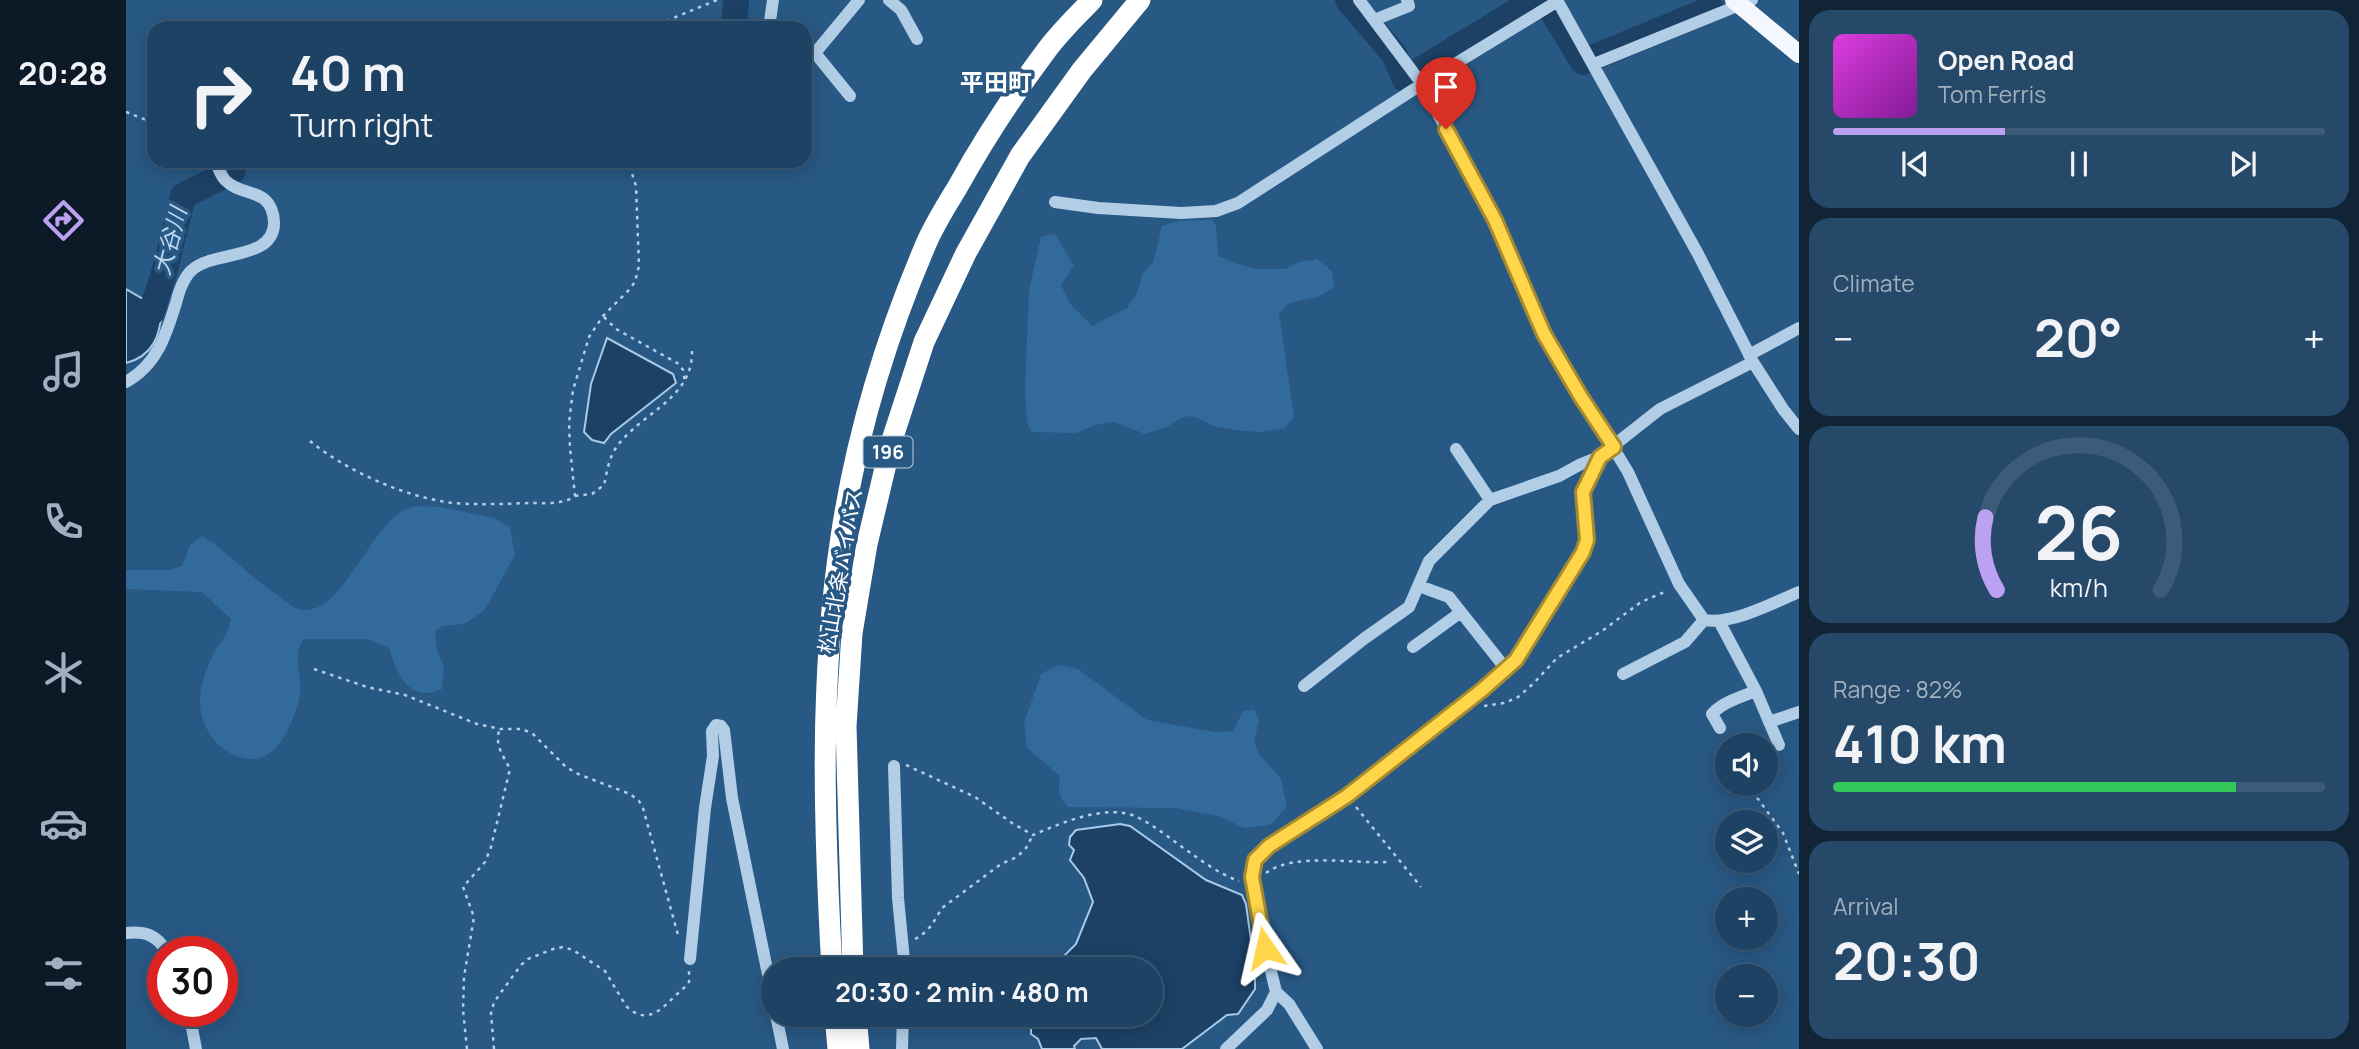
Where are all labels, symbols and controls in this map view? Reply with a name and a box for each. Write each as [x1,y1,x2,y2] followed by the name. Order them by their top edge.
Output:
[290,39,406,106] text: 40 m
[1938,42,2074,78] text: Open Road
[175,49,266,140] icon: right
[18,51,108,95] text: 20:28
[1416,57,1476,129] pin
[960,65,1032,98] district label: 平田町
[1427,68,1465,106] icon: arrive
[1938,78,2046,110] text: Tom Ferris
[290,103,433,147] text: Turn right
[1896,145,1934,183] icon: previous
[2060,145,2098,183] icon: pause
[2224,145,2262,183] icon: next
[39,196,88,245] icon: directions
[145,200,194,278] water label: 大谷川
[1833,267,1915,299] text: Climate
[2034,302,2123,373] text: 20°
[1833,312,1854,364] text: −
[2303,312,2325,364] text: +
[39,347,88,396] icon: music
[864,436,912,467] road number: 196
[2035,483,2123,583] text: 26
[812,486,868,656] street label: 松山北条バイパス
[39,497,88,546] icon: phone
[2050,570,2108,605] text: km/h
[39,648,88,697] icon: climate
[1833,673,1963,705] text: Range · 82%
[1833,708,2007,779] text: 410 km
[1715,733,1778,1027] map controls
[1715,733,1778,796] button: sound
[39,799,88,848] icon: car
[1715,810,1778,873] button: layers
[1715,887,1778,950] button: +
[1833,890,1899,922] text: Arrival
[1228,911,1302,985] position arrow
[1833,925,1980,996] text: 20:30
[147,936,238,1027] speed limit sign: 30
[39,949,88,998] icon: filters
[1715,964,1778,1027] button: −
[835,974,1089,1010] text: 20:30 · 2 min · 480 m

